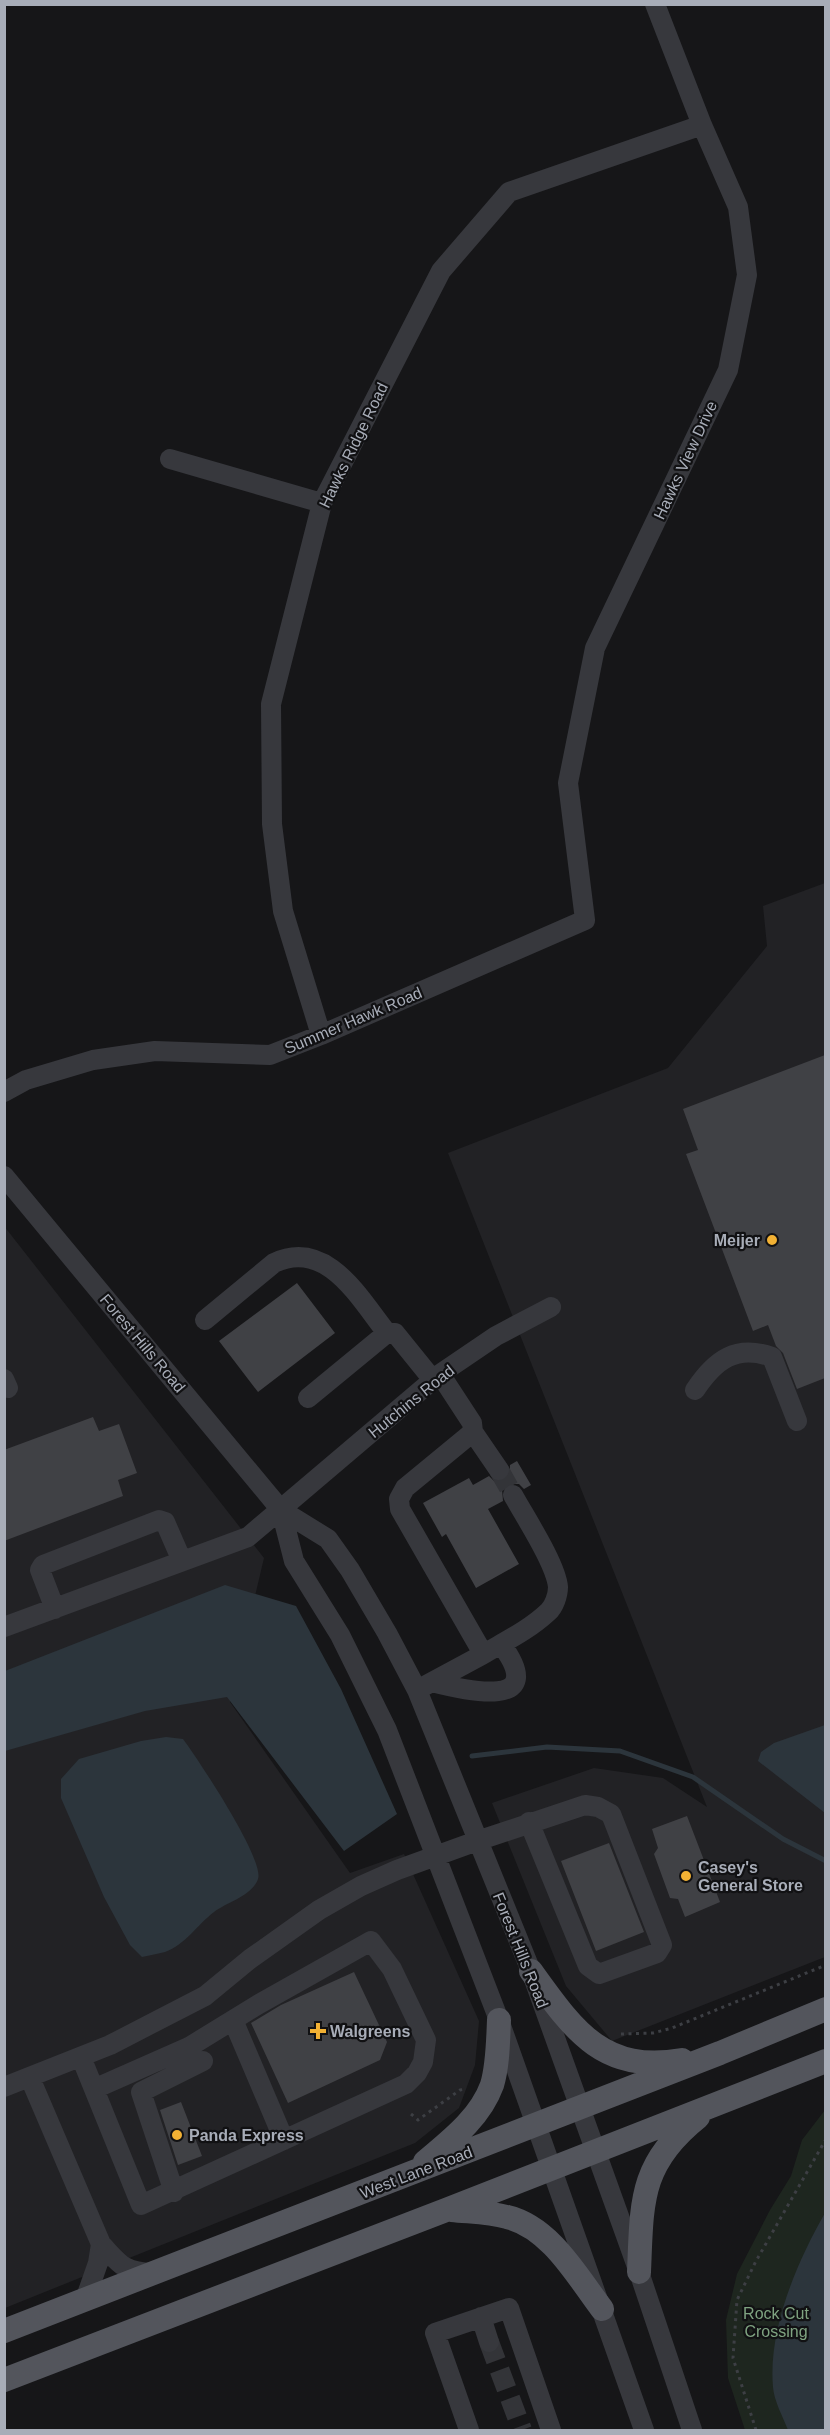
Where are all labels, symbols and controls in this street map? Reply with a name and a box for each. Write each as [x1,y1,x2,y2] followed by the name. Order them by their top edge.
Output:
[316,380,391,510] street label: Hawks Ridge Road
[651,398,720,522] street label: Hawks View Drive
[282,984,424,1057] street label: Summer Hawk Road
[714,1232,760,1249] place label: Meijer
[765,1233,779,1247] marker: Meijer
[97,1291,189,1396] street label: Forest Hills Road
[365,1362,457,1441] street label: Hutchins Road
[698,1859,803,1894] place label: Casey's General Store
[679,1869,693,1883] marker: Casey's General Store
[490,1890,551,2010] street label: Forest Hills Road
[330,2023,410,2040] place label: Walgreens
[311,2024,325,2038] marker: Walgreens
[189,2127,304,2144] place label: Panda Express
[170,2128,184,2142] marker: Panda Express
[358,2143,475,2202] street label: West Lane Road
[743,2305,809,2340] park label: Rock Cut Crossing

